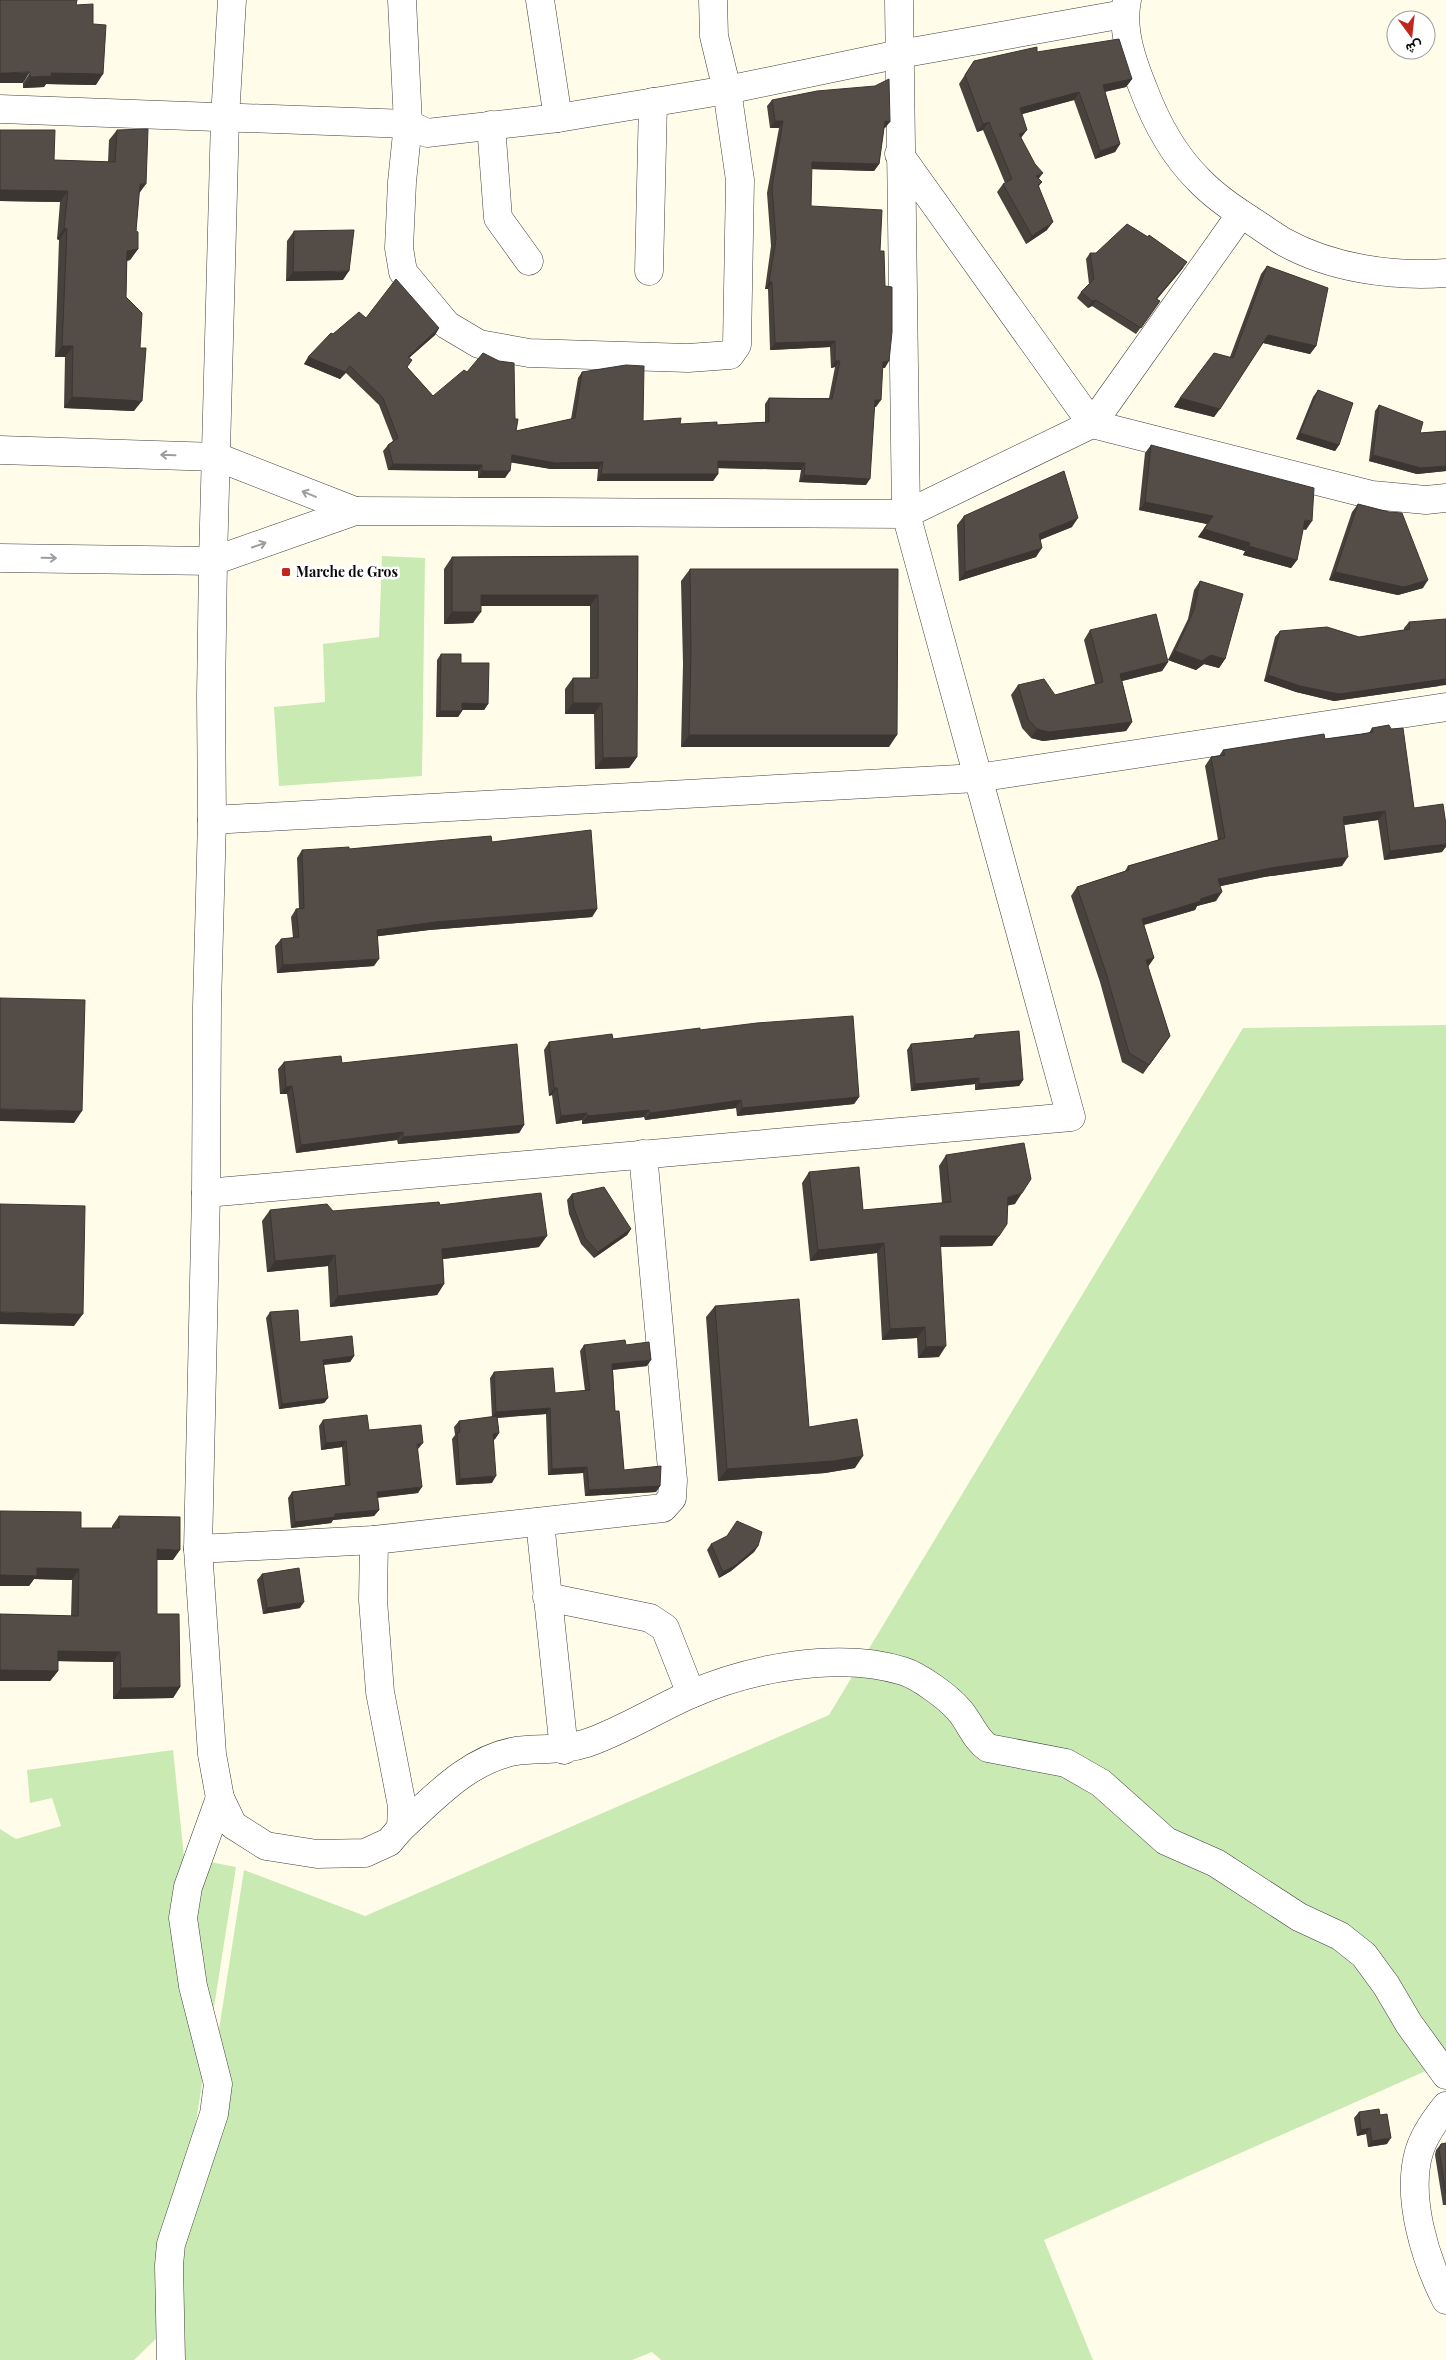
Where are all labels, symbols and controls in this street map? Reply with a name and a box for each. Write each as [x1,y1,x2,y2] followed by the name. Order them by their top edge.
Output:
[1386,10,1436,60] north arrow
[1404,37,1425,59] text: ش
[160,451,176,460] one-way arrow
[302,488,317,498] one-way arrow
[251,540,267,549] one-way arrow
[40,554,56,563] one-way arrow
[296,562,398,581] place label: Marche de Gros
[280,566,292,578] marker: Marche de Gros

